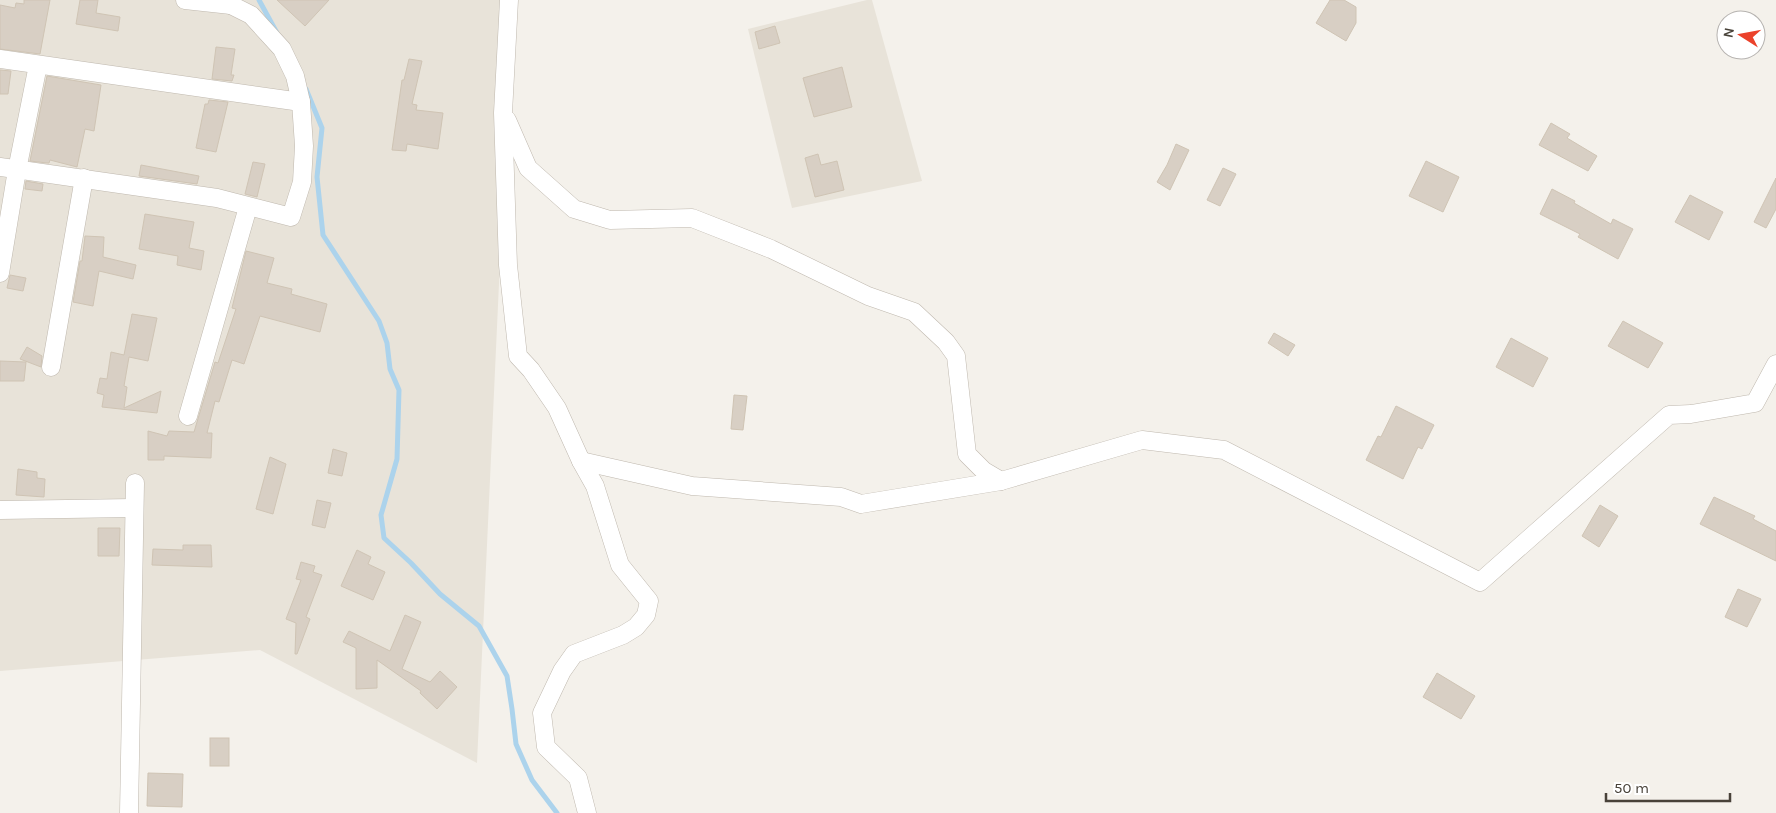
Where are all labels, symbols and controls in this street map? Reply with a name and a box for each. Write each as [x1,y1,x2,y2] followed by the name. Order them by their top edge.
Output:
[1716,10,1766,60] north arrow
[1719,26,1738,39] text: N
[1606,770,1730,802] scale bar
[1614,779,1649,797] text: 50 m

